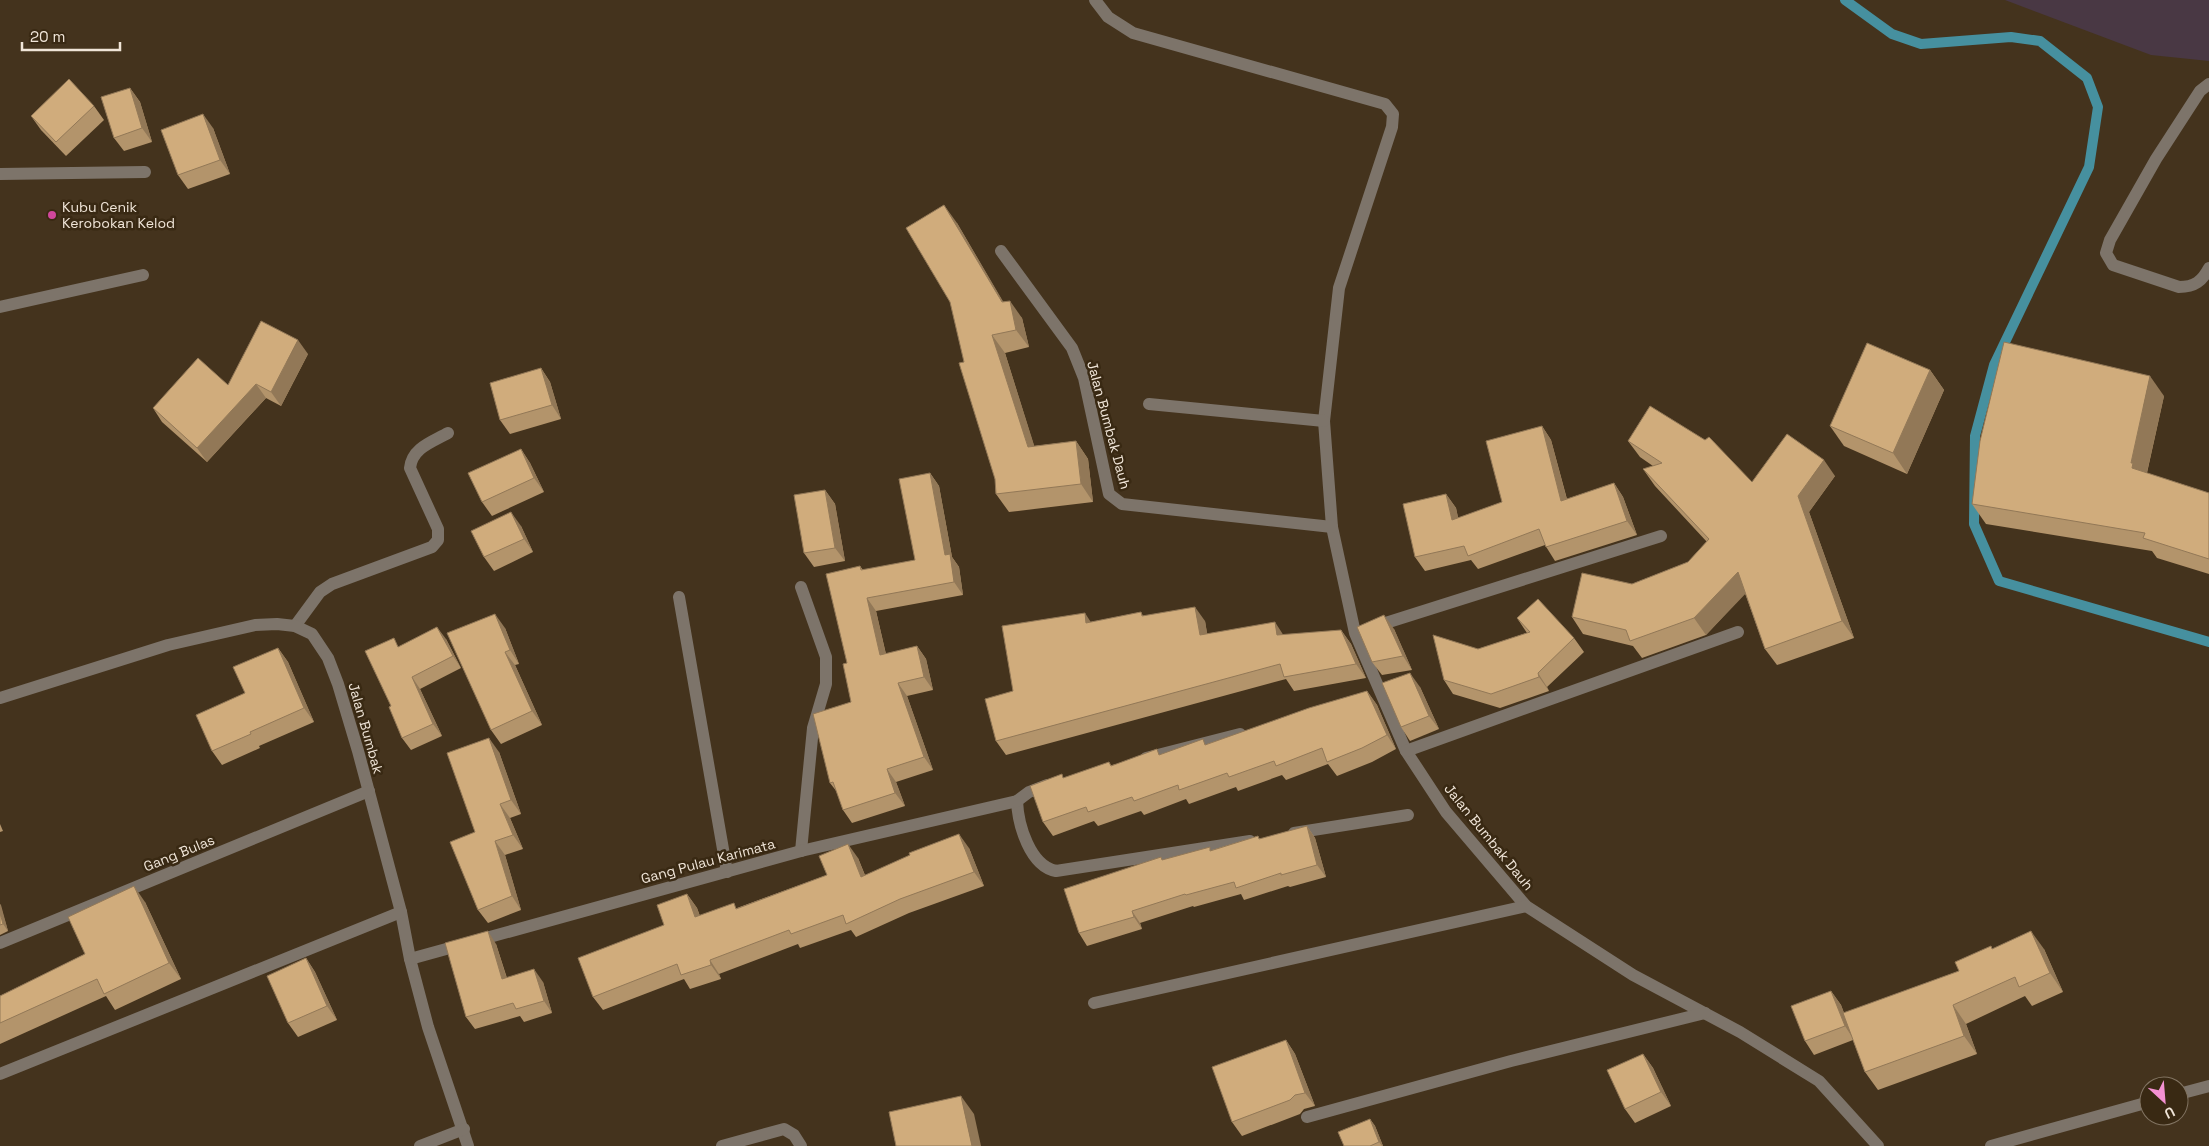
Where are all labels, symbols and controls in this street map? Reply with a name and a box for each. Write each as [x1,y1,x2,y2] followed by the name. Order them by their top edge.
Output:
[22,20,120,52] scale bar
[30,27,65,46] text: 20 m
[62,198,175,232] place label: Kubu Cenik Kerobokan Kelod
[46,209,58,221] marker: Kubu Cenik Kerobokan Kelod
[1083,359,1135,491] street label: Jalan Bumbak Dauh
[344,680,388,776] street label: Jalan Bumbak
[1440,780,1538,894] street label: Jalan Bumbak Dauh
[141,831,217,875] street label: Gang Bulas
[639,834,777,888] street label: Gang Pulau Karimata
[2139,1076,2189,1126] north arrow
[2162,1103,2178,1123] text: U

